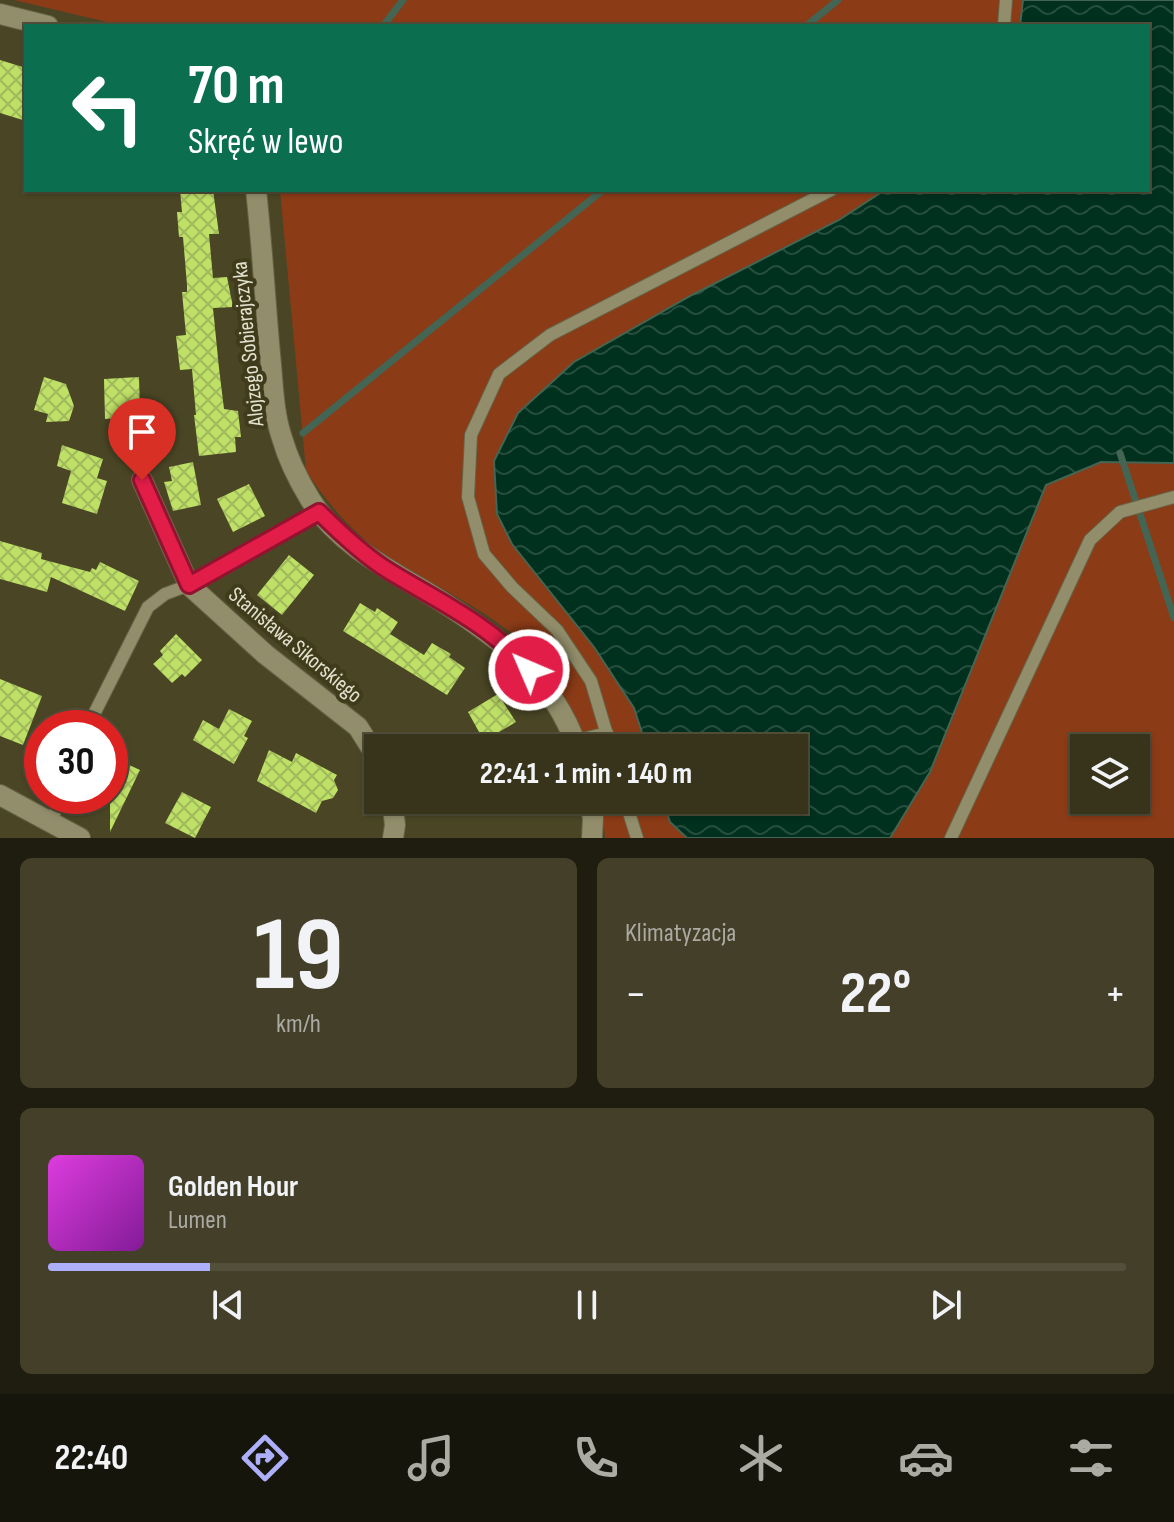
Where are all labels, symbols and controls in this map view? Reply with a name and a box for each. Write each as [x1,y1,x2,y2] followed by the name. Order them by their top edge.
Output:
[188,53,285,120] text: 70 m
[56,56,160,160] icon: left
[188,121,343,164] text: Skręć w lewo
[226,260,271,429] street label: Alojzego Sobierajczyka
[108,398,176,480] pin
[120,410,164,454] icon: arrive
[223,581,367,709] street label: Stanisława Sikorskiego
[487,628,571,712] position arrow
[24,710,128,814] speed limit sign: 30
[1070,734,1150,814] map controls
[1070,734,1150,814] button: layers
[480,756,692,792] text: 22:41 · 1 min · 140 m
[253,894,344,1019] text: 19
[625,918,736,949] text: Klimatyzacja
[840,958,911,1030] text: 22°
[625,968,647,1021] text: −
[1104,968,1126,1021] text: +
[276,1009,321,1040] text: km/h
[168,1169,298,1205] text: Golden Hour
[168,1205,227,1236] text: Lumen
[206,1283,250,1327] icon: previous
[565,1283,609,1327] icon: pause
[924,1283,968,1327] icon: next
[237,1430,293,1486] icon: directions
[403,1430,459,1486] icon: music
[568,1430,624,1486] icon: phone
[733,1430,789,1486] icon: climate
[898,1430,954,1486] icon: car
[1063,1430,1119,1486] icon: filters
[55,1437,128,1480] text: 22:40

